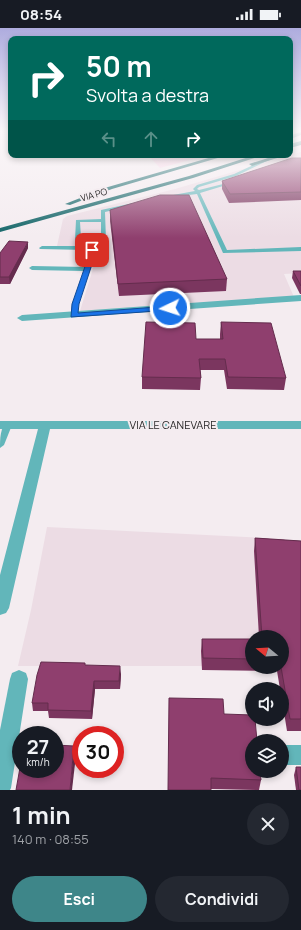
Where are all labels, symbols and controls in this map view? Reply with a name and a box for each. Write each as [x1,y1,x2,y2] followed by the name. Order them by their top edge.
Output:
[20,4,62,25] text: 08:54
[86,47,152,85] text: 50 m
[20,52,72,104] icon: right
[86,83,209,107] text: Svolta a destra
[98,128,120,150] icon: left
[140,128,162,150] icon: ahead
[182,128,204,150] icon: right
[79,184,109,204] street label: VIA PO
[75,233,109,267] pin
[81,239,103,261] icon: arrive
[149,287,191,329] position arrow
[130,417,216,432] street label: VIA LE CANEVARE
[245,630,289,674] north arrow
[245,630,289,778] map controls
[245,682,289,726] button: sound
[72,726,124,778] speed limit sign: 30
[27,733,49,760] text: 27
[245,734,289,778] button: layers
[26,755,50,769] text: km/h
[12,798,71,831] text: 1 min
[247,803,289,845] button: close
[12,830,89,848] text: 140 m · 08:55
[12,876,147,922] button: Esci
[155,876,289,922] button: Condividi

